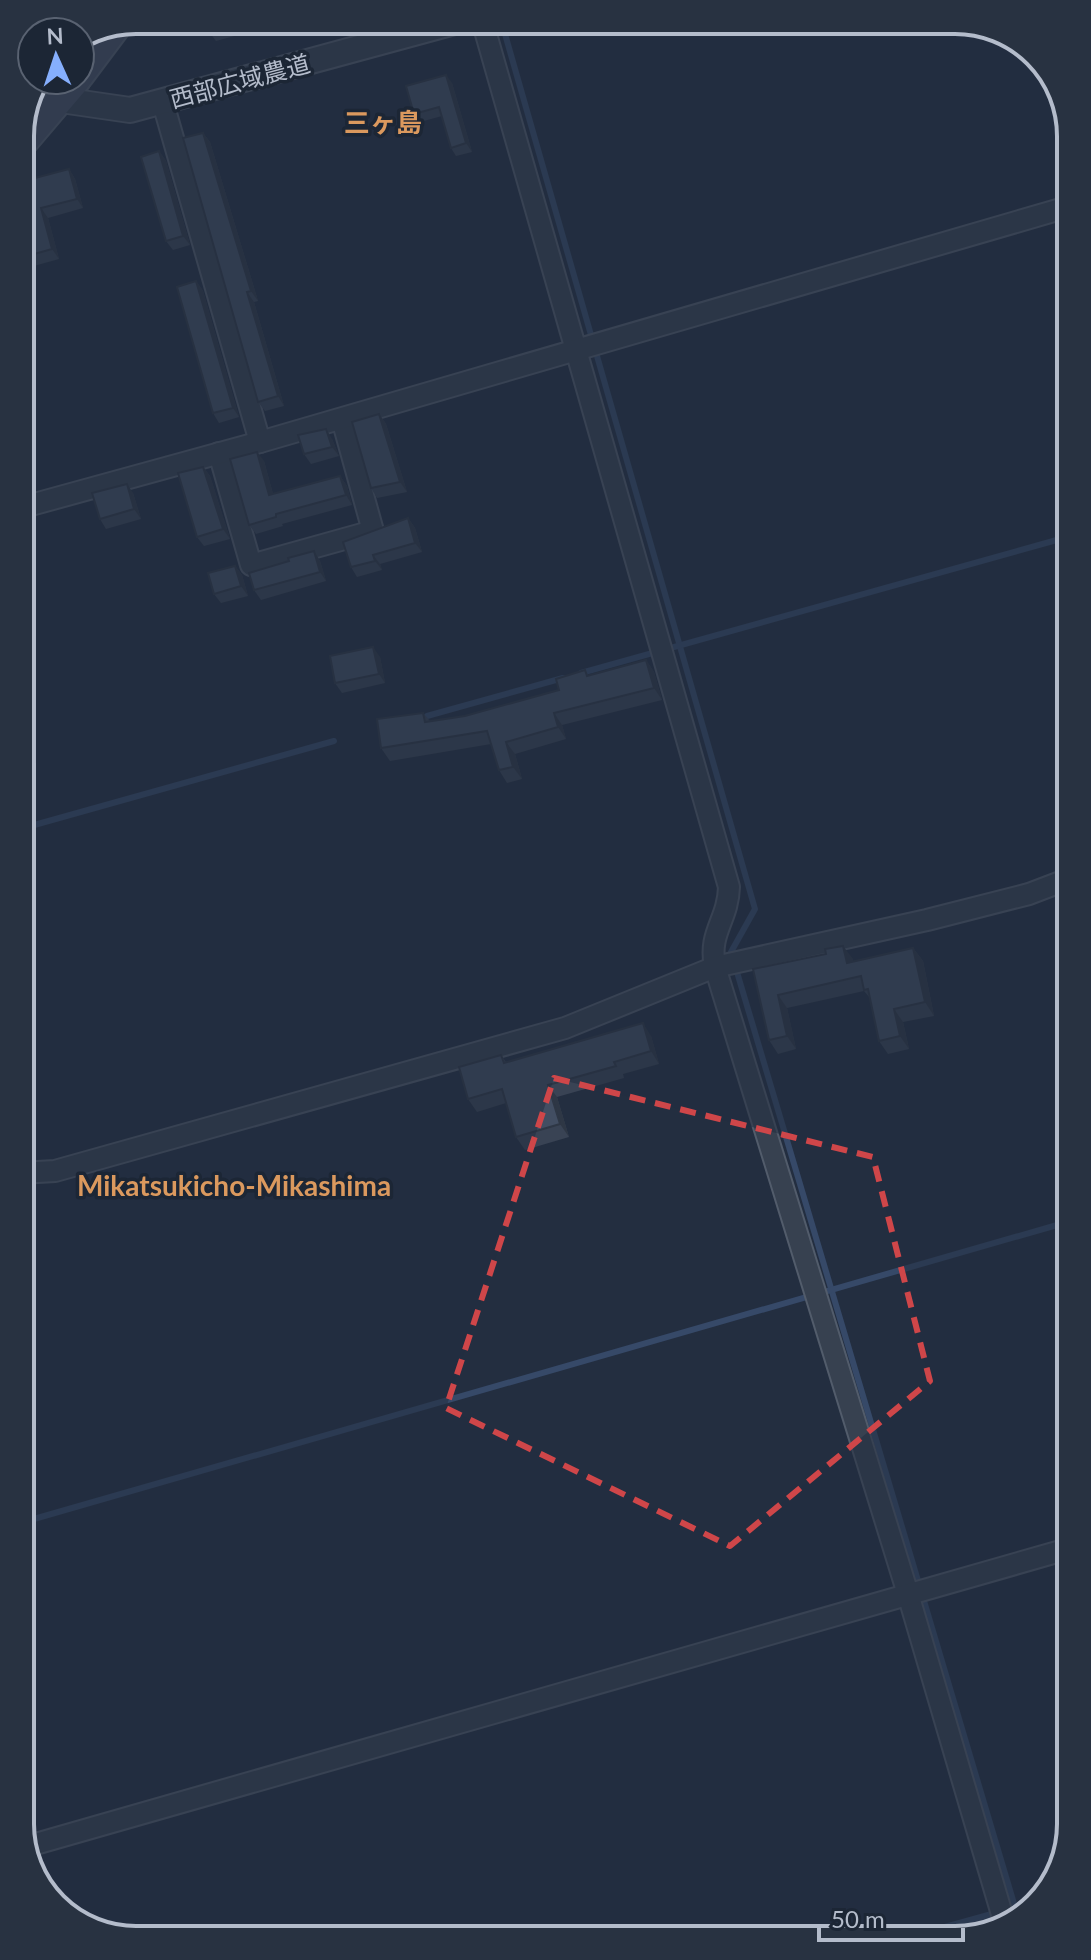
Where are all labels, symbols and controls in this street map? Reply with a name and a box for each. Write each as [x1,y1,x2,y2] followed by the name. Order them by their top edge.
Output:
[16,16,96,96] north arrow
[46,22,64,49] text: N
[166,48,313,113] street label: 西部広域農道
[344,106,422,138] district label: 三ヶ島
[77,1168,391,1202] district label: Mikatsukicho-Mikashima
[819,1892,963,1942] scale bar
[831,1904,885,1933] text: 50 m

